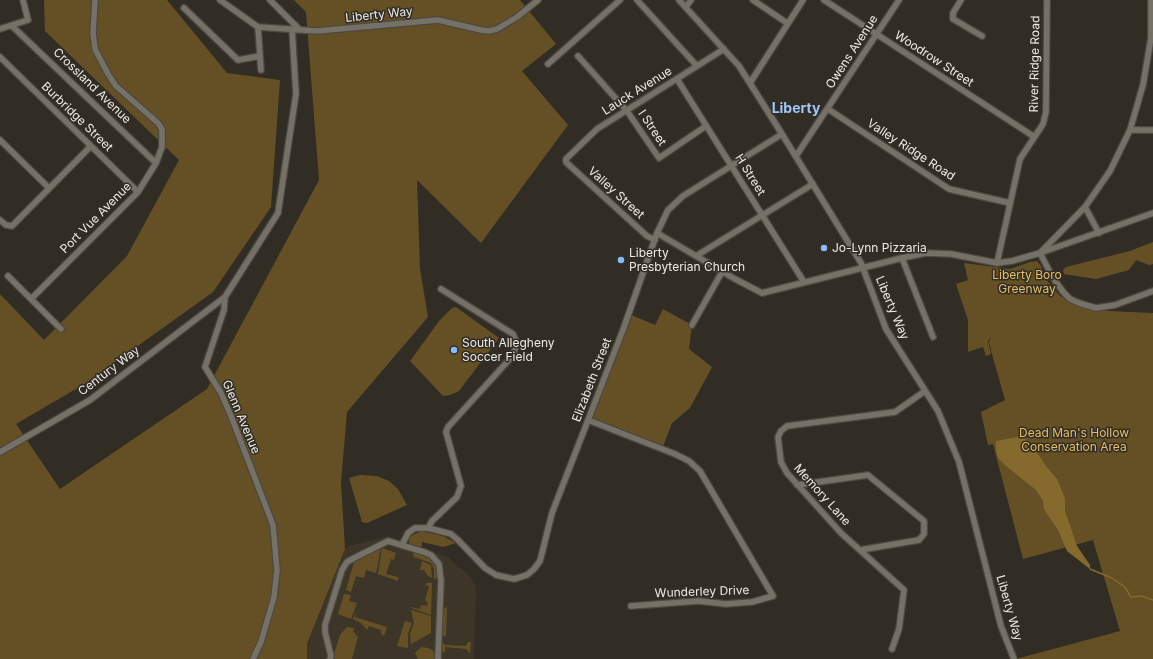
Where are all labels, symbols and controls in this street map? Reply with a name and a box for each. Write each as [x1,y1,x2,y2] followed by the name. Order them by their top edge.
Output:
[345,4,413,26] street label: Liberty Way
[823,13,881,91] street label: Owens Avenue
[1027,16,1043,112] street label: River Ridge Road
[892,28,976,90] street label: Woodrow Street
[50,45,134,127] street label: Crossland Avenue
[599,64,675,118] street label: Lauck Avenue
[38,79,116,155] street label: Burbridge Street
[772,101,820,117] district label: Liberty
[635,107,669,149] street label: I Street
[864,116,958,184] street label: Valley Ridge Road
[732,152,768,198] street label: H Street
[585,164,647,222] street label: Valley Street
[57,179,135,257] street label: Port Vue Avenue
[832,241,927,255] place label: Jo-Lynn Pizzaria
[819,243,829,253] marker: Jo-Lynn Pizzaria
[629,246,745,274] place label: Liberty Presbyterian Church
[616,255,626,265] marker: Liberty Presbyterian Church
[992,268,1062,296] park label: Liberty Boro Greenway
[872,274,912,342] street label: Liberty Way
[462,336,555,364] place label: South Allegheny Soccer Field
[569,336,615,424] street label: Elizabeth Street
[75,343,143,399] street label: Century Way
[449,345,459,355] marker: South Allegheny Soccer Field
[219,378,263,456] street label: Glenn Avenue
[1019,426,1129,454] park label: Dead Man's Hollow Conservation Area
[791,461,853,529] street label: Memory Lane
[993,574,1025,642] street label: Liberty Way
[654,583,750,601] street label: Wunderley Drive

